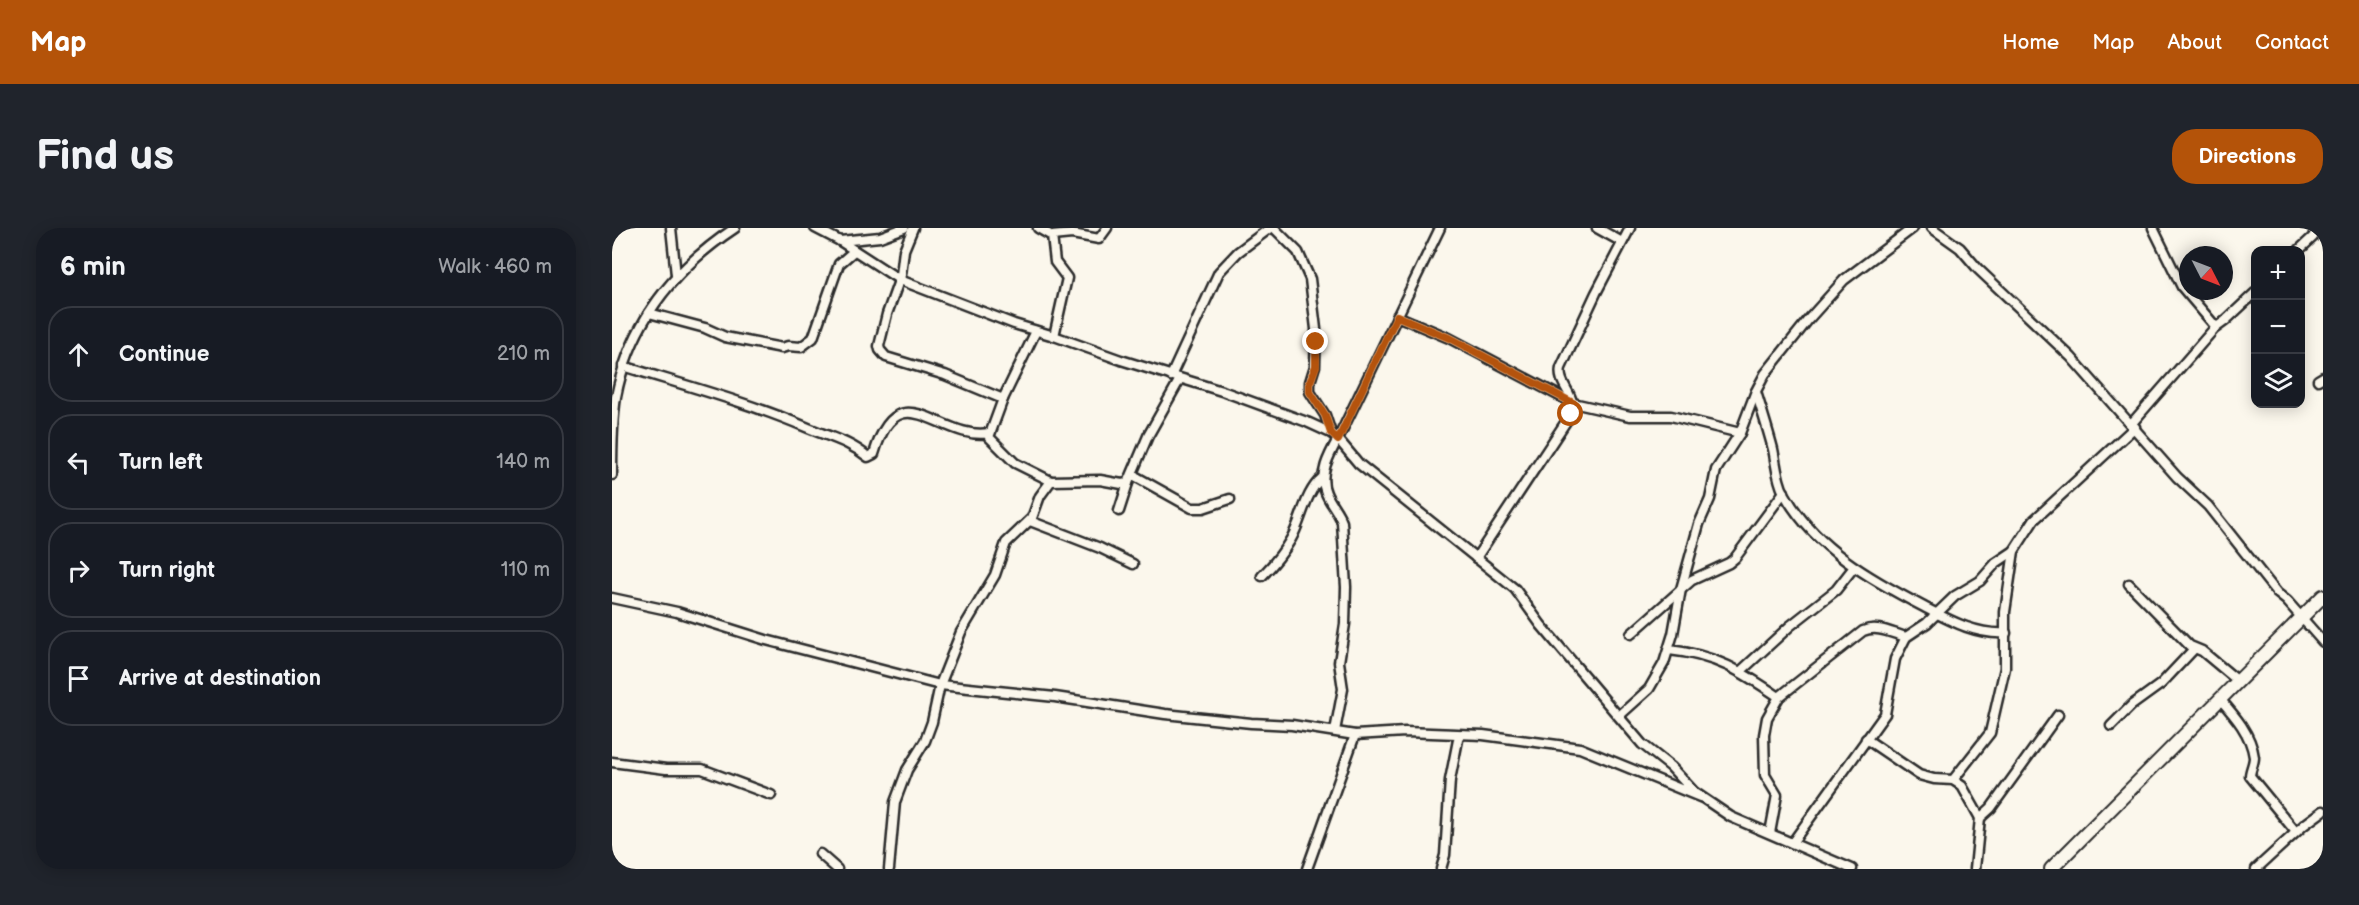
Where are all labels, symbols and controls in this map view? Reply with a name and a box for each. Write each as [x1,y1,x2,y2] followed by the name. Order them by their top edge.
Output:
[30,26,86,59] text: Map
[2002,30,2059,55] text: Home
[2092,30,2134,55] text: Map
[2167,30,2222,55] text: About
[2255,30,2329,55] text: Contact
[2172,129,2323,184] button: Directions
[36,131,174,182] text: Find us
[2179,246,2233,300] north arrow
[2251,246,2305,408] map controls
[2251,246,2305,300] button: +
[60,252,126,283] text: 6 min
[438,255,552,279] text: Walk · 460 m
[2251,300,2305,354] button: −
[1302,328,1328,354] route end
[62,338,95,371] icon: ahead
[119,341,209,368] text: Continue
[497,342,550,366] text: 210 m
[2251,354,2305,408] button: layers
[1557,400,1583,426] route start
[62,446,95,479] icon: left
[119,449,203,476] text: Turn left
[496,450,550,474] text: 140 m
[62,554,95,587] icon: right
[119,557,215,584] text: Turn right
[501,558,550,582] text: 110 m
[62,662,95,695] icon: arrive
[119,665,321,692] text: Arrive at destination

